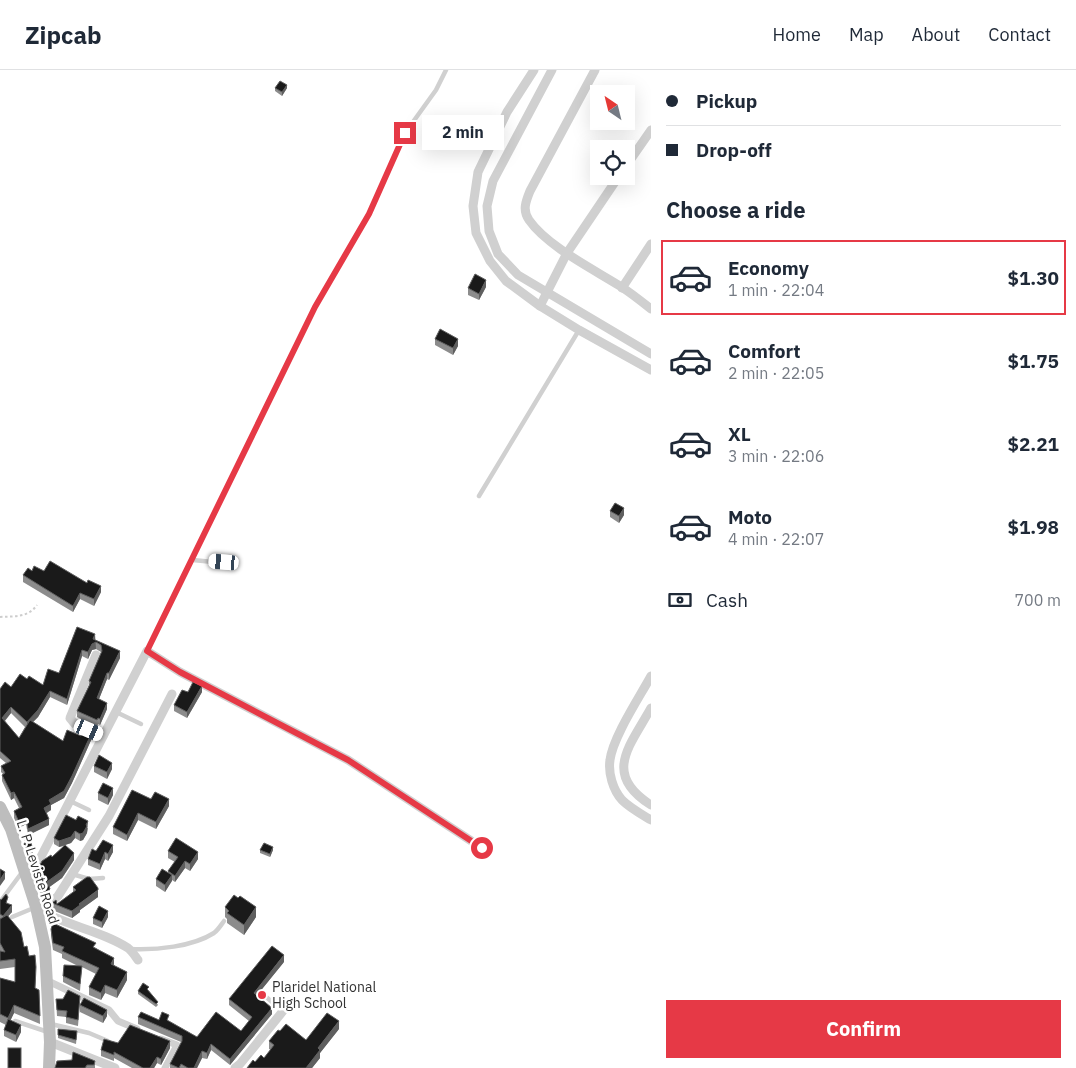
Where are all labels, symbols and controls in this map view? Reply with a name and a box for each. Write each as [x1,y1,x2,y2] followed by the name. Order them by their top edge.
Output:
[25,19,102,51] text: Zipcab
[773,23,821,46] text: Home
[849,23,884,46] text: Map
[912,23,960,46] text: About
[988,23,1051,46] text: Contact
[590,85,635,130] north arrow
[590,85,635,185] map controls
[696,89,757,113] text: Pickup
[422,116,505,150] callout: 2 min
[394,122,416,144] route end
[442,122,484,142] text: 2 min
[696,138,772,162] text: Drop-off
[590,140,635,185] button: locate
[666,195,806,224] text: Choose a ride
[668,255,713,300] icon: car
[728,256,809,280] text: Economy
[1007,266,1059,290] text: $1.30
[728,280,824,300] text: 1 min · 22:04
[668,338,713,383] icon: car
[728,339,801,363] text: Comfort
[1007,349,1059,373] text: $1.75
[728,363,824,383] text: 2 min · 22:05
[668,421,713,466] icon: car
[728,422,751,446] text: XL
[1007,432,1059,456] text: $2.21
[728,446,824,466] text: 3 min · 22:06
[668,504,713,549] icon: car
[728,505,772,529] text: Moto
[1007,515,1059,539] text: $1.98
[728,529,824,549] text: 4 min · 22:07
[208,553,239,571] car
[666,586,694,614] icon: cash
[706,588,748,612] text: Cash
[1014,590,1061,610] text: 700 m
[72,717,105,743] car
[13,818,63,926] street label: L. P. Leviste Road
[471,837,493,859] route start
[272,978,376,1012] place label: Plaridel National High School
[256,989,268,1001] marker: Plaridel National High School
[666,1000,1061,1058] button: Confirm

